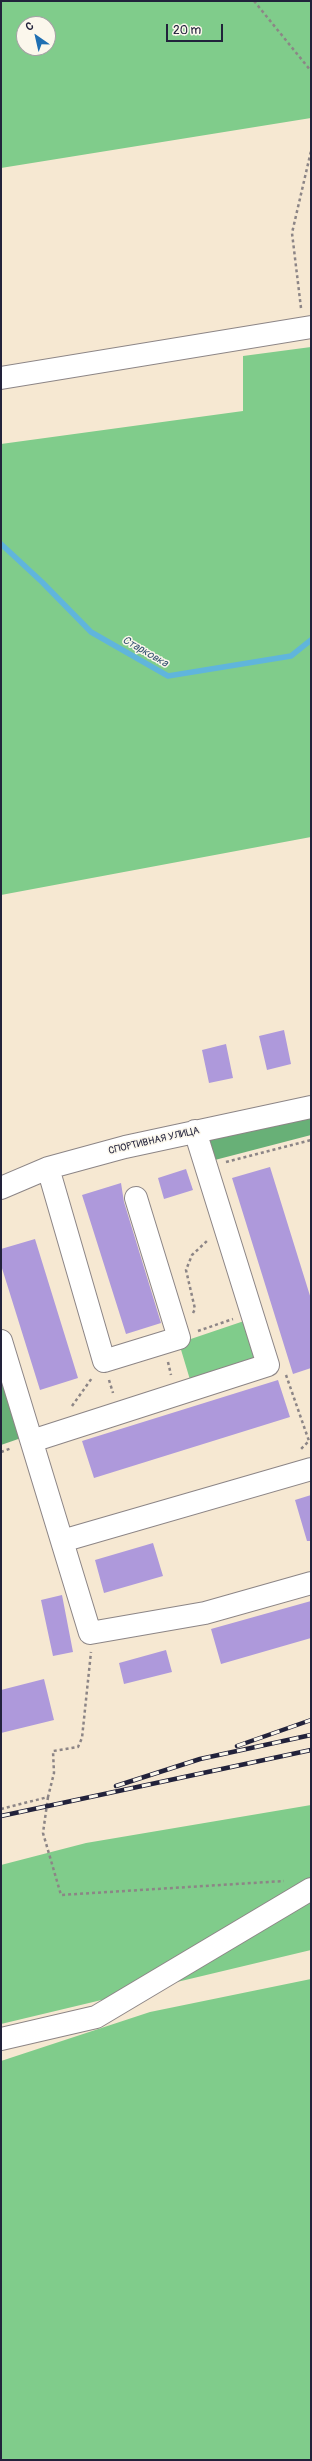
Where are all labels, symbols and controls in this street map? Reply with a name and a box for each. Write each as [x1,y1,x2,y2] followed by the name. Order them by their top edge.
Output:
[16,16,56,56] north arrow
[168,16,225,42] scale bar
[23,19,36,34] text: С
[173,23,201,38] text: 20 m
[120,634,170,670] water label: Старковка
[107,1125,201,1157] street label: СПОРТИВНАЯ УЛИЦА

